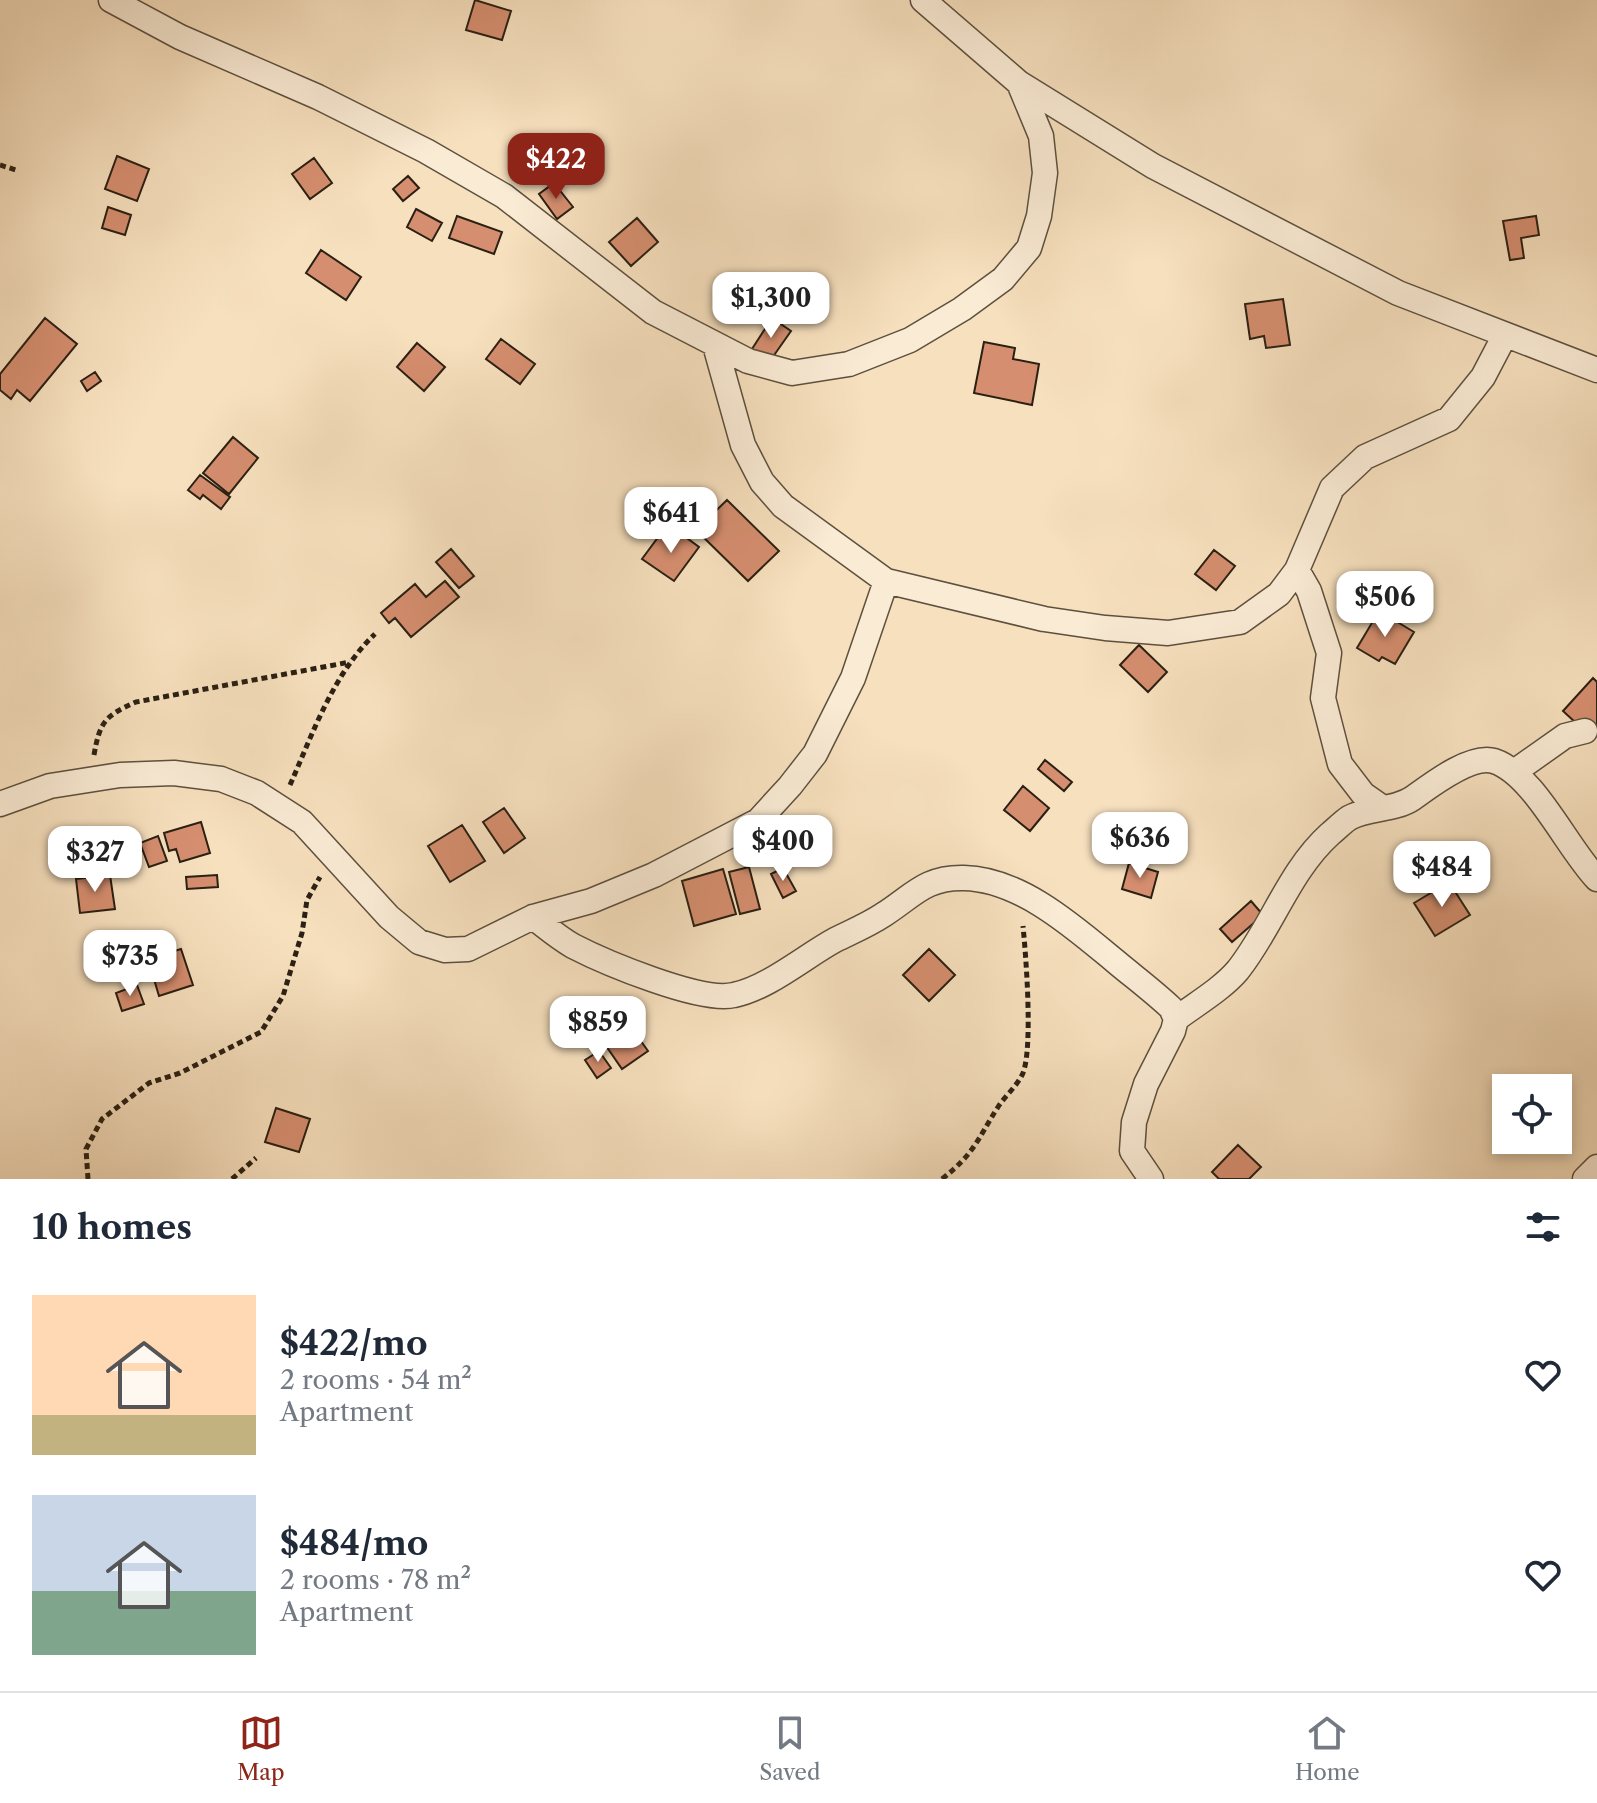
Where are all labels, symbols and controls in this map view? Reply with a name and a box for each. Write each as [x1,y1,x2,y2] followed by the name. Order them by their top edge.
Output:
[509,133,603,201] pin: $422
[526,143,586,175] text: $422
[706,272,836,340] pin: $1,300
[730,282,812,314] text: $1,300
[624,487,718,555] pin: $641
[642,497,700,529] text: $641
[1338,571,1432,639] pin: $506
[1355,581,1415,613] text: $506
[1093,812,1187,880] pin: $636
[736,815,830,883] pin: $400
[1110,822,1170,854] text: $636
[751,825,815,857] text: $400
[48,826,142,894] pin: $327
[66,836,124,868] text: $327
[1395,841,1489,909] pin: $484
[1411,851,1473,883] text: $484
[83,930,177,998] pin: $735
[101,940,159,972] text: $735
[551,996,645,1064] pin: $859
[568,1006,628,1038] text: $859
[1492,1074,1572,1154] map controls
[1492,1074,1572,1154] button: locate
[1521,1205,1565,1249] icon: filters
[32,1206,192,1248] text: 10 homes
[280,1322,428,1364] text: $422/mo
[96,1327,192,1423] icon: home
[1521,1353,1565,1397] icon: heart
[280,1364,472,1396] text: 2 rooms · 54 m²
[280,1396,413,1428] text: Apartment
[280,1522,428,1564] text: $484/mo
[96,1527,192,1623] icon: home
[1521,1553,1565,1597] icon: heart
[280,1564,471,1596] text: 2 rooms · 78 m²
[280,1596,413,1628] text: Apartment
[237,1711,285,1786] tab: Map
[759,1711,820,1786] tab: Saved
[1295,1711,1360,1786] tab: Home

